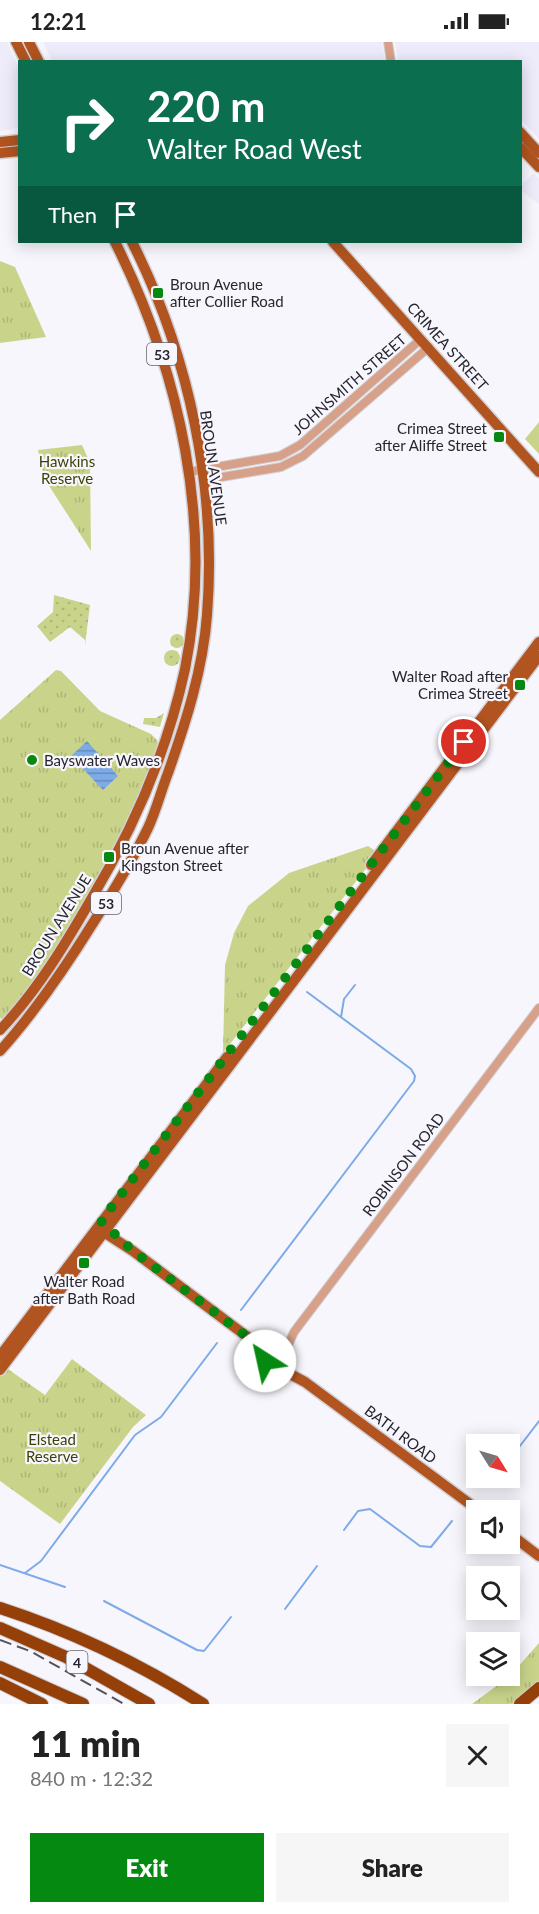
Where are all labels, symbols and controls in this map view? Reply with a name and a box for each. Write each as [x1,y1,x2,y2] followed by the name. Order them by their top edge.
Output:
[30,8,87,35] text: 12:21
[147,81,265,131] text: 220 m
[48,84,126,162] icon: right
[147,132,362,165] text: Walter Road West
[109,198,142,231] icon: arrive
[48,201,97,228] text: Then
[170,275,284,310] place label: Broun Avenue after Collier Road
[151,286,165,300] marker: Broun Avenue after Collier Road
[404,298,492,394] street label: CRIMEA STREET
[289,330,409,438] street label: JOHNSMITH STREET
[147,343,177,365] road number: 53
[197,409,231,527] street label: BROUN AVENUE
[375,419,488,454] place label: Crimea Street after Aliffe Street
[492,430,506,444] marker: Crimea Street after Aliffe Street
[39,452,95,487] park label: Hawkins Reserve
[392,667,509,702] place label: Walter Road after Crimea Street
[513,678,527,692] marker: Walter Road after Crimea Street
[438,716,489,767] pin
[447,725,480,758] icon: arrive
[44,751,160,769] place label: Bayswater Waves
[25,753,39,767] marker: Bayswater Waves
[121,839,249,874] place label: Broun Avenue after Kingston Street
[102,850,116,864] marker: Broun Avenue after Kingston Street
[18,871,94,979] street label: BROUN AVENUE
[91,892,121,914] road number: 53
[358,1109,448,1219] street label: ROBINSON ROAD
[77,1256,91,1270] marker: Walter Road after Bath Road
[33,1272,135,1307] place label: Walter Road after Bath Road
[233,1329,297,1393] position arrow
[361,1401,441,1467] street label: BATH ROAD
[26,1430,78,1465] park label: Elstead Reserve
[466,1434,520,1488] north arrow
[466,1434,520,1686] map controls
[466,1500,520,1554] button: sound
[466,1566,520,1620] button: search
[466,1632,520,1686] button: layers
[66,1651,88,1673] road number: 4
[30,1721,141,1765] text: 11 min
[446,1724,509,1787] button: close
[30,1766,153,1790] text: 840 m · 12:32
[30,1833,264,1902] button: Exit
[276,1833,509,1902] button: Share

